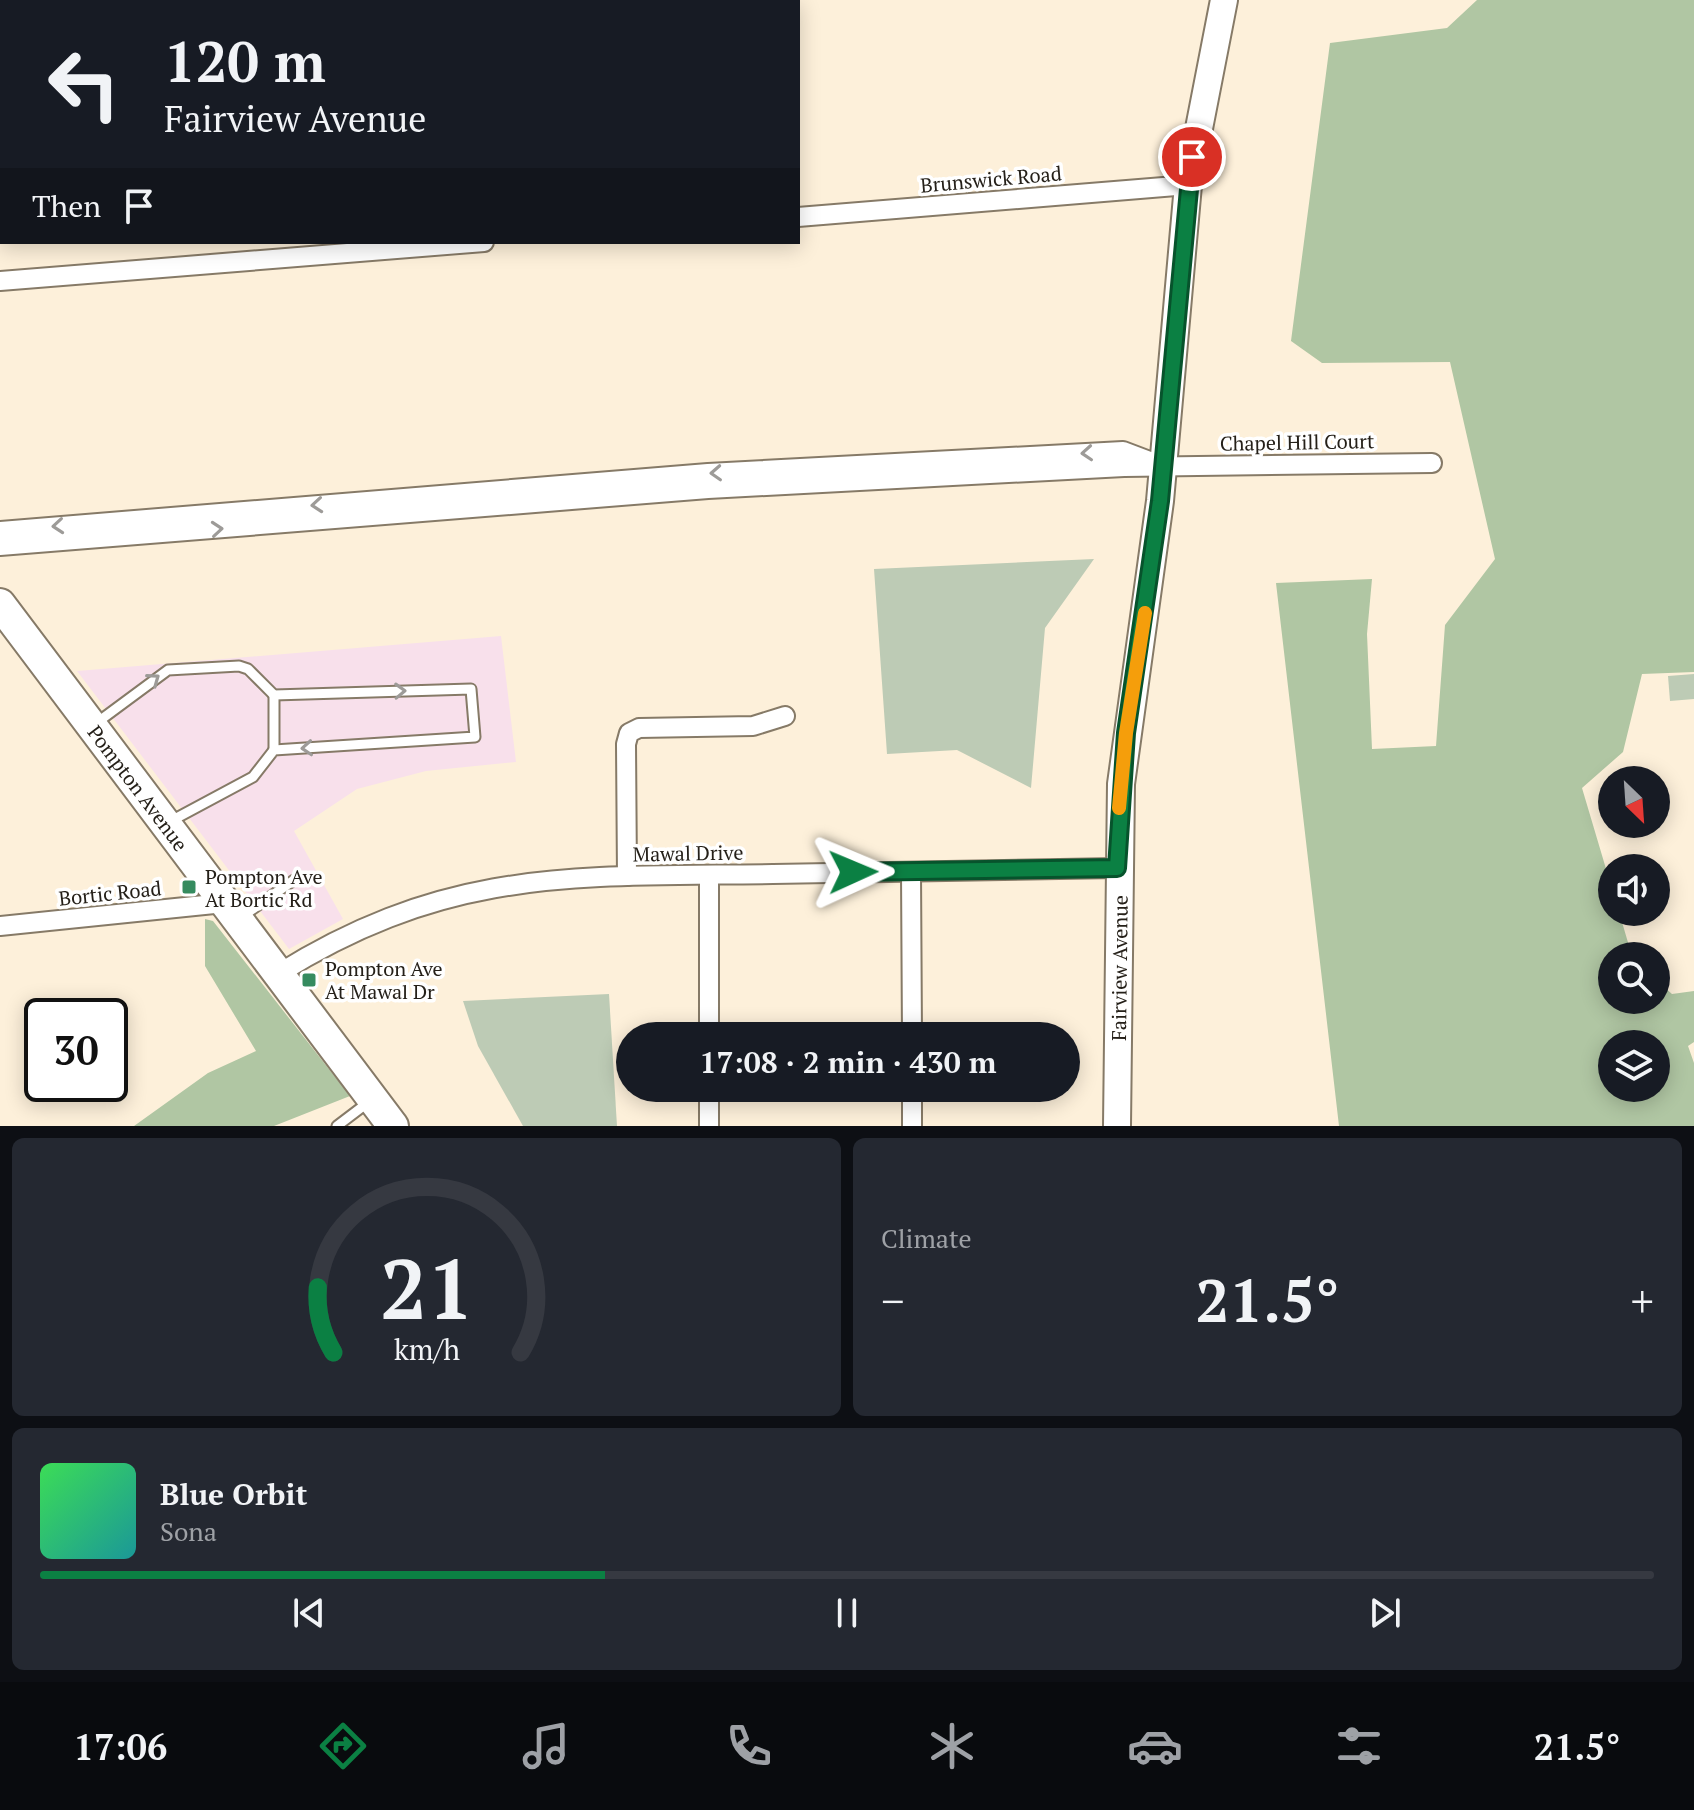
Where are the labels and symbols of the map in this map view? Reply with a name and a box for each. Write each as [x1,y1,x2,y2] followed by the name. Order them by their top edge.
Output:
[1158,123,1226,191] pin
[919,159,1063,199] street label: Brunswick Road
[1220,427,1375,457] street label: Chapel Hill Court
[1080,444,1093,461] one-way arrow
[709,464,722,481] one-way arrow
[310,496,323,513] one-way arrow
[51,517,64,534] one-way arrow
[211,521,224,538] one-way arrow
[146,675,160,689] one-way arrow
[394,683,407,700] one-way arrow
[82,719,195,856] street label: Pompton Avenue
[300,739,313,756] one-way arrow
[1598,766,1670,838] north arrow
[811,830,895,914] position arrow
[632,839,744,867] street label: Mawal Drive
[205,863,323,913] place label: Pompton Ave At Bortic Rd
[57,874,163,912] street label: Bortic Road
[180,878,198,896] marker: Pompton Ave At Bortic Rd
[1104,895,1133,1041] street label: Fairview Avenue
[325,955,443,1005] place label: Pompton Ave At Mawal Dr
[300,971,318,989] marker: Pompton Ave At Mawal Dr
[24,998,128,1102] speed limit sign: 30

